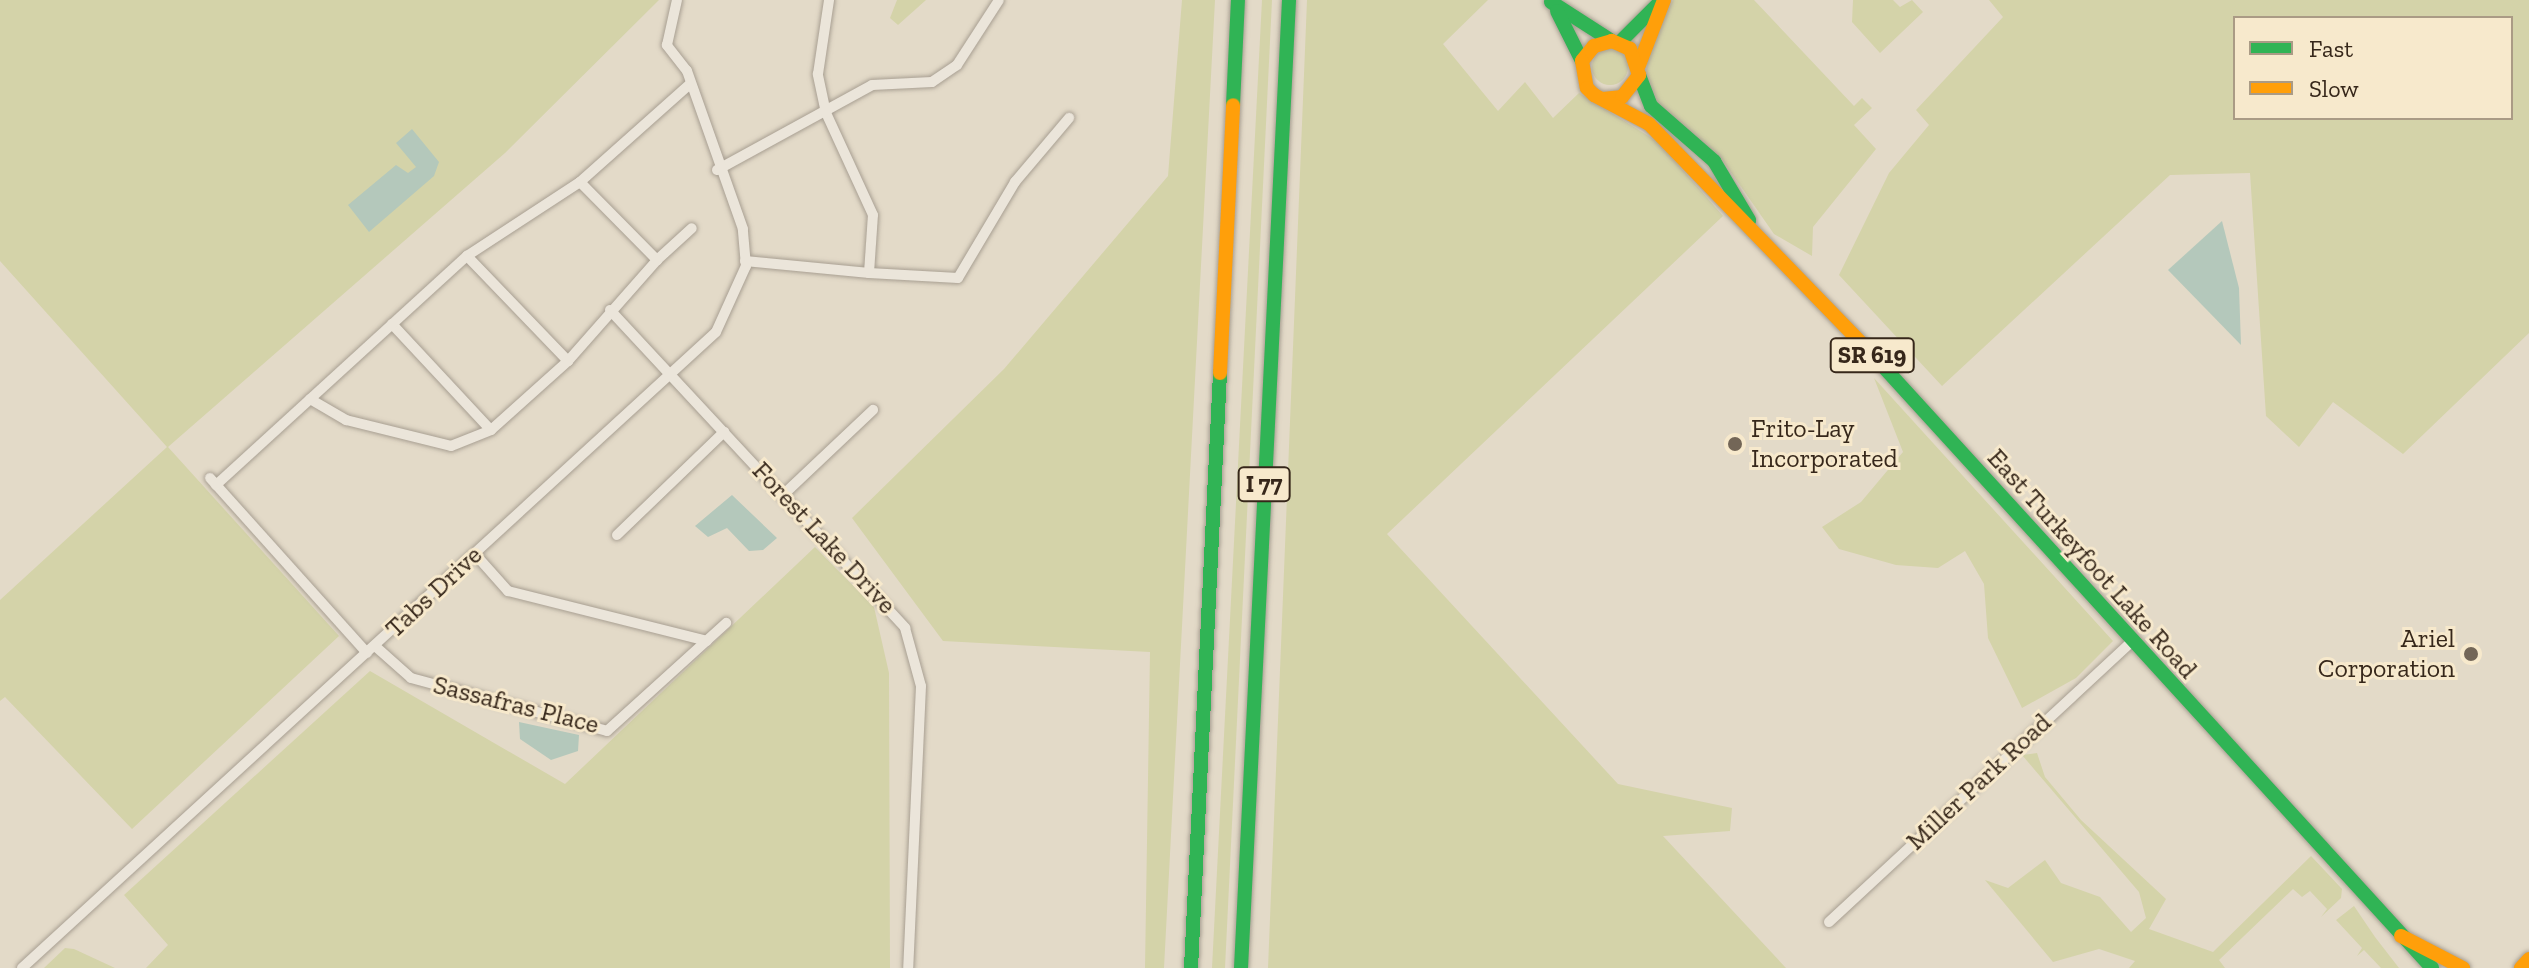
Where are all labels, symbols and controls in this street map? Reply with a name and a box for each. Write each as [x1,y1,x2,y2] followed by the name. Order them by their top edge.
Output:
[2233,16,2513,120] legend
[2309,34,2353,63] text: Fast
[2309,74,2359,103] text: Slow
[1828,335,1916,375] road number: SR 619
[1751,413,1898,474] place label: Frito-Lay Incorporated
[1726,435,1744,453] marker: Frito-Lay Incorporated
[1981,443,2203,685] street label: East Turkeyfoot Lake Road
[746,455,902,621] street label: Forest Lake Drive
[1236,464,1292,504] road number: I 77
[379,540,489,644] street label: Tabs Drive
[2318,623,2455,684] place label: Ariel Corporation
[2462,645,2480,663] marker: Ariel Corporation
[430,669,602,741] street label: Sassafras Place
[1900,707,2058,857] street label: Miller Park Road

